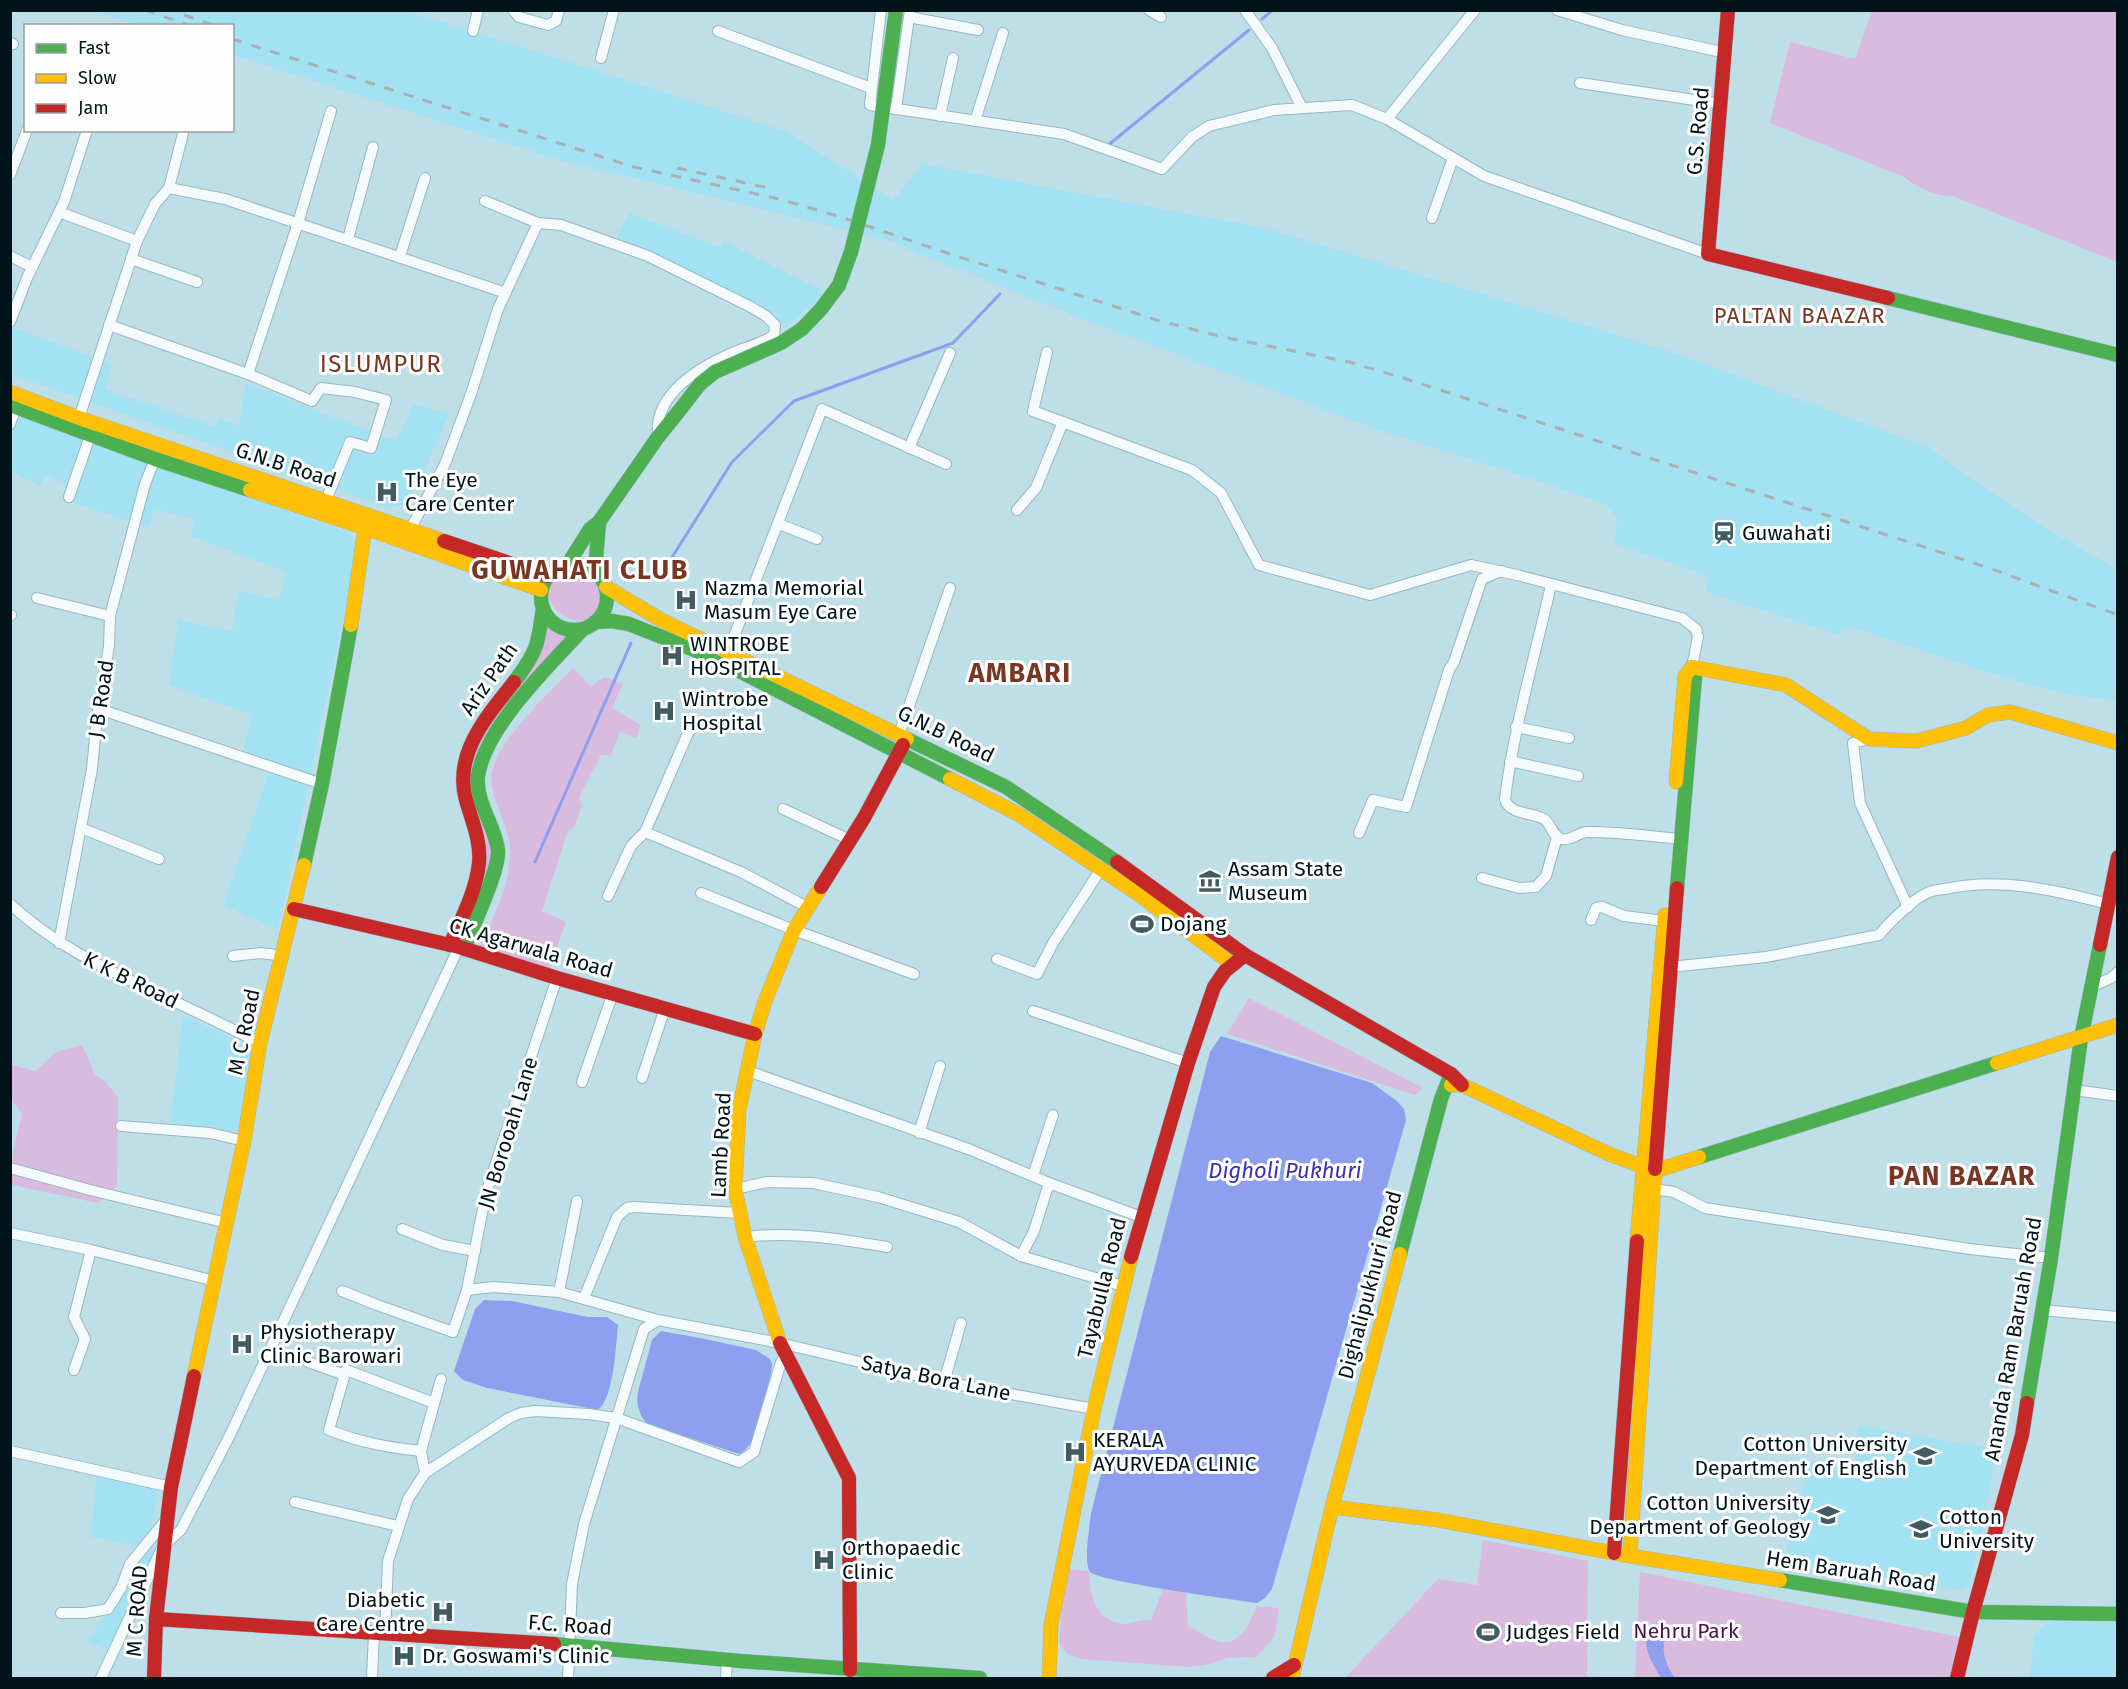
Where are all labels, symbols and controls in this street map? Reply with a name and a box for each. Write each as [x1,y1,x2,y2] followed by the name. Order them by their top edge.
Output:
[24,24,234,132] legend
[78,37,111,59] text: Fast
[78,67,117,89] text: Slow
[1681,86,1715,176] street label: G.S. Road
[78,97,109,119] text: Jam
[1714,302,1886,329] district label: PALTAN BAAZAR
[320,350,442,378] district label: ISLUMPUR
[232,436,340,494] street label: G.N.B Road
[405,467,514,517] place label: The Eye Care Center
[374,479,400,505] hospital icon: The Eye Care Center
[1711,520,1737,546] station icon: Guwahati
[1742,520,1831,546] place label: Guwahati
[471,554,689,586] district label: GUWAHATI CLUB
[704,575,863,625] place label: Nazma Memorial Masum Eye Care
[673,587,699,613] hospital icon: Nazma Memorial Masum Eye Care
[690,631,790,681] place label: WINTROBE HOSPITAL
[454,637,524,721] street label: Ariz Path
[659,643,685,669] hospital icon: WINTROBE HOSPITAL
[967,657,1072,689] district label: AMBARI
[83,658,119,740] street label: J B Road
[682,686,769,736] place label: Wintrobe Hospital
[651,698,677,724] hospital icon: Wintrobe Hospital
[893,699,999,769] street label: G.N.B Road
[1228,856,1343,906] place label: Assam State Museum
[1197,868,1223,894] museum icon: Assam State Museum
[1129,911,1155,937] sports icon: Dojang
[1160,911,1226,937] place label: Dojang
[446,912,616,984] street label: CK Agarwala Road
[79,946,183,1014] street label: K K B Road
[222,986,266,1078] street label: M C Road
[472,1054,544,1212] street label: JN Borooah Lane
[705,1091,737,1199] street label: Lamb Road
[1208,1157,1362,1184] water label: Digholi Pukhuri
[1888,1160,2036,1192] district label: PAN BAZAR
[1332,1188,1408,1382] street label: Dighalipukhuri Road
[1072,1215,1132,1361] street label: Tayabulla Road
[1979,1215,2047,1463] street label: Ananda Ram Baruah Road
[260,1319,402,1369] place label: Physiotherapy Clinic Barowari
[229,1331,255,1357] hospital icon: Physiotherapy Clinic Barowari
[859,1349,1013,1407] street label: Satya Bora Lane
[1093,1427,1257,1477] place label: KERALA AYURVEDA CLINIC
[1694,1431,1908,1481] place label: Cotton University Department of English
[1062,1439,1088,1465] hospital icon: KERALA AYURVEDA CLINIC
[1912,1443,1938,1469] school or university icon: Cotton University Department of English
[1589,1490,1811,1540] place label: Cotton University Department of Geology
[1815,1502,1841,1528] school or university icon: Cotton University Department of Geology
[1939,1504,2035,1554] place label: Cotton University
[1908,1516,1934,1542] school or university icon: Cotton University
[842,1535,960,1585] place label: Orthopaedic Clinic
[1764,1545,1938,1597] street label: Hem Baruah Road
[811,1547,837,1573] hospital icon: Orthopaedic Clinic
[121,1564,153,1658] street label: M C ROAD
[316,1587,425,1637] place label: Diabetic Care Centre
[430,1599,456,1625] hospital icon: Diabetic Care Centre
[527,1609,613,1641] street label: F.C. Road
[1633,1618,1739,1644] park label: Nehru Park
[1475,1619,1501,1645] sports icon: Judges Field
[1506,1619,1620,1645] place label: Judges Field
[391,1643,417,1669] hospital icon: Dr. Goswami's Clinic
[422,1643,610,1669] place label: Dr. Goswami's Clinic

